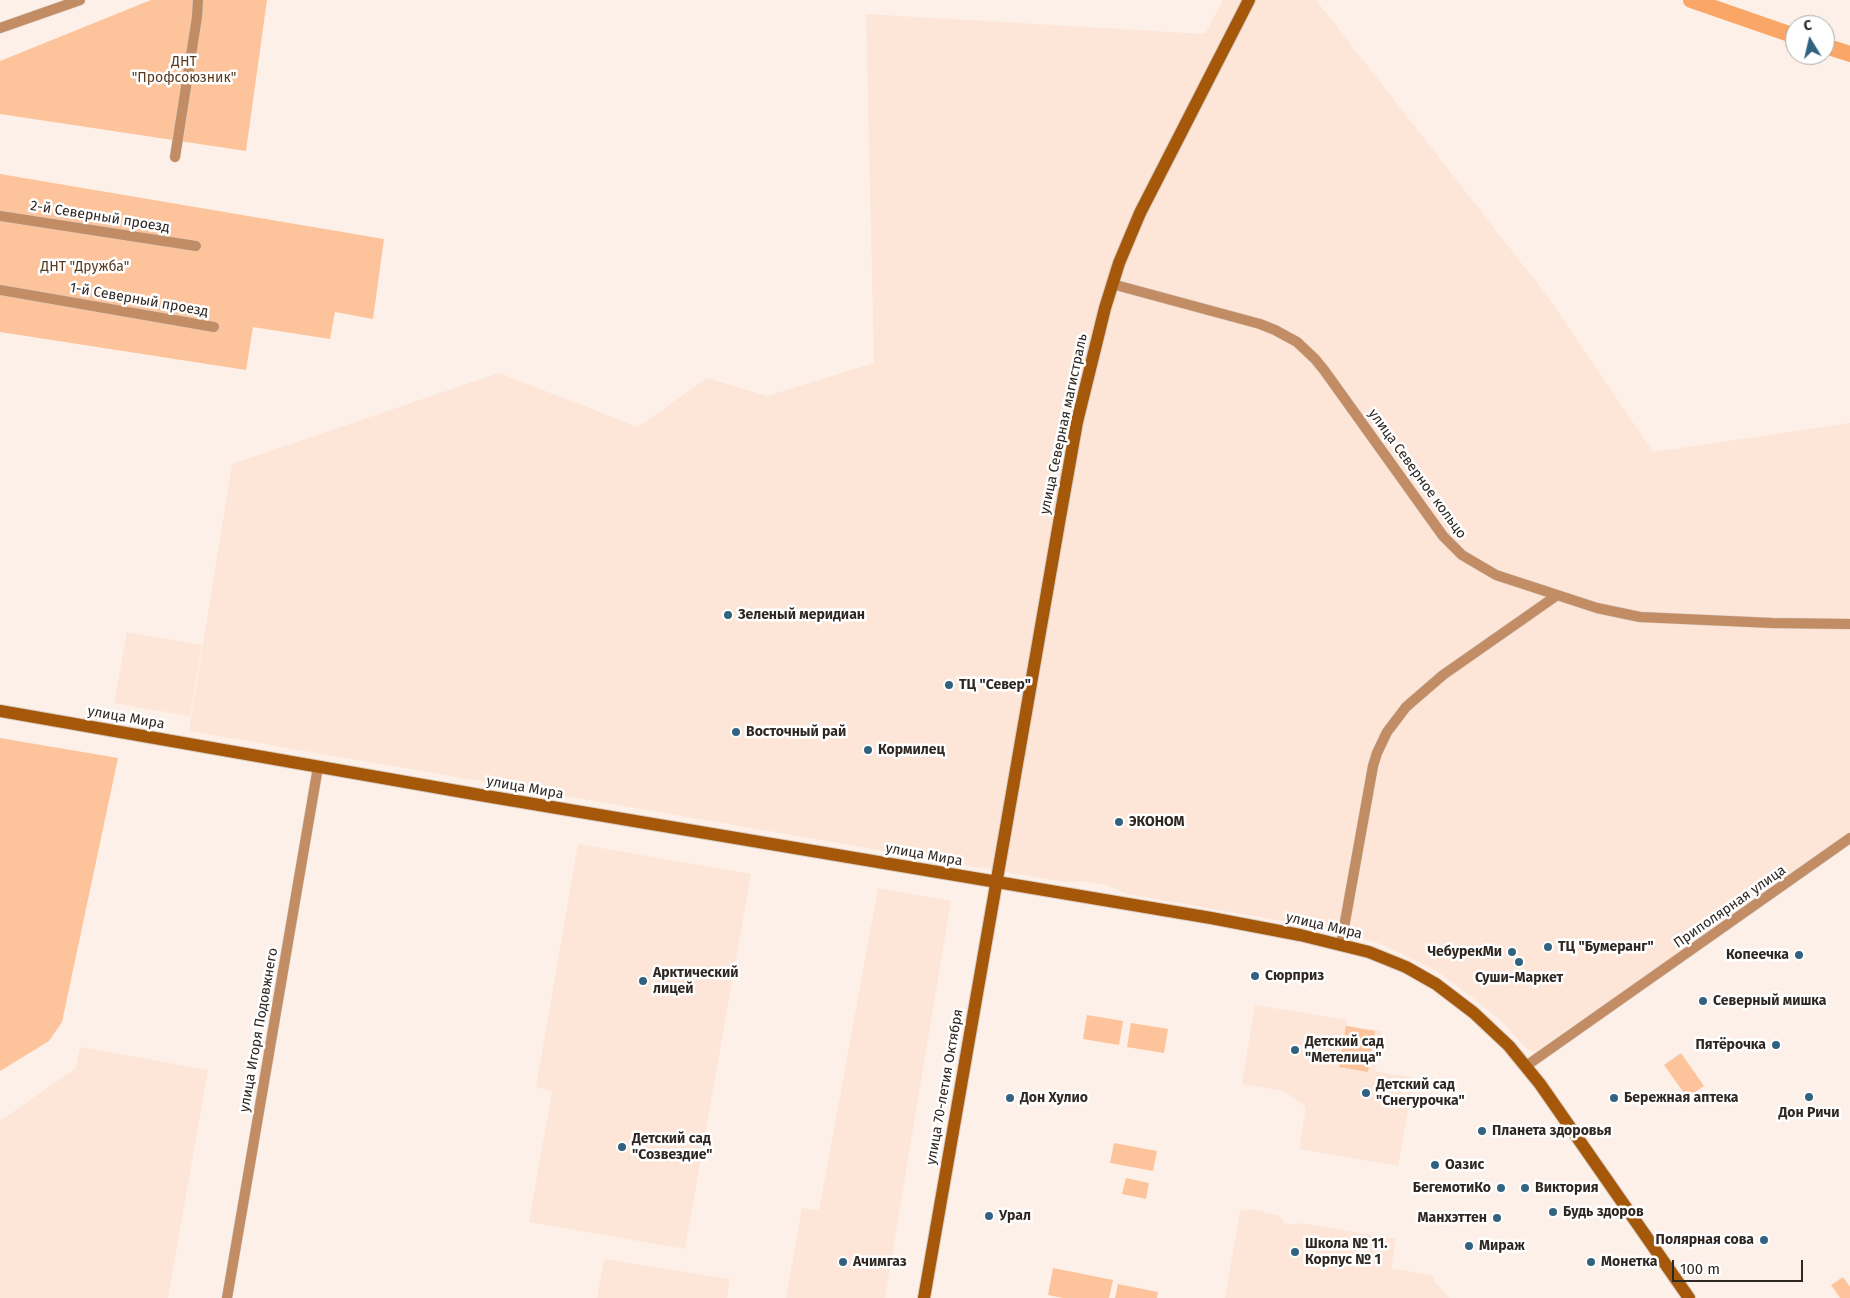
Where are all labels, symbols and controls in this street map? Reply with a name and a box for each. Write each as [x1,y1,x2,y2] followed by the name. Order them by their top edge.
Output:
[1785,15,1835,65] north arrow
[1802,17,1813,35] text: С
[132,54,236,86] park label: ДНТ "Профсоюзник"
[29,198,171,236] street label: 2-й Северный проезд
[41,259,129,275] park label: ДНТ "Дружба"
[69,280,209,320] street label: 1-й Северный проезд
[1037,332,1091,516] street label: улица Северная магистраль
[1364,406,1470,542] street label: улица Северное кольцо
[738,607,865,623] place label: Зеленый меридиан
[722,609,734,621] marker: Зеленый меридиан
[959,677,1031,693] place label: ТЦ "Север"
[943,679,955,691] marker: ТЦ "Север"
[86,703,166,733] street label: улица Мира
[746,724,846,740] place label: Восточный рай
[730,726,742,738] marker: Восточный рай
[878,742,945,758] place label: Кормилец
[862,744,874,756] marker: Кормилец
[485,773,565,803] street label: улица Мира
[1129,814,1185,830] place label: ЭКОНОМ
[1113,816,1125,828] marker: ЭКОНОМ
[884,840,964,870] street label: улица Мира
[1671,862,1789,952] street label: Приполярная улица
[1284,909,1364,943] street label: улица Мира
[1558,939,1654,955] place label: ТЦ "Бумеранг"
[1542,941,1554,953] marker: ТЦ "Бумеранг"
[1427,944,1502,960] place label: ЧебурекМи
[236,946,282,1114] street label: улица Игоря Подовжнего
[1506,946,1518,958] marker: ЧебурекМи
[1726,947,1789,963] place label: Копеечка
[1793,949,1805,961] marker: Копеечка
[1513,956,1525,968] marker: Суши-Маркет
[653,965,739,998] place label: Арктический лицей
[1265,968,1324,984] place label: Сюрприз
[1249,970,1261,982] marker: Сюрприз
[1475,970,1563,986] place label: Суши-Маркет
[637,975,649,987] marker: Арктический лицей
[1713,993,1826,1009] place label: Северный мишка
[1697,995,1709,1007] marker: Северный мишка
[923,1008,967,1166] street label: улица 70-летия Октября
[1305,1034,1384,1066] place label: Детский сад "Метелица"
[1696,1037,1766,1053] place label: Пятёрочка
[1770,1039,1782,1051] marker: Пятёрочка
[1289,1044,1301,1056] marker: Детский сад "Метелица"
[1376,1077,1465,1110] place label: Детский сад "Снегурочка"
[1360,1087,1372,1099] marker: Детский сад "Снегурочка"
[1020,1090,1088,1106] place label: Дон Хулио
[1624,1090,1739,1106] place label: Бережная аптека
[1803,1091,1815,1103] marker: Дон Ричи
[1004,1092,1016,1104] marker: Дон Хулио
[1608,1092,1620,1104] marker: Бережная аптека
[1779,1105,1839,1121] place label: Дон Ричи
[1492,1123,1612,1139] place label: Планета здоровья
[1476,1125,1488,1137] marker: Планета здоровья
[632,1131,712,1164] place label: Детский сад "Созвездие"
[616,1141,628,1153] marker: Детский сад "Созвездие"
[1445,1157,1484,1173] place label: Оазис
[1429,1159,1441,1171] marker: Оазис
[1413,1180,1491,1196] place label: БегемотиКо
[1535,1180,1598,1196] place label: Виктория
[1495,1182,1507,1194] marker: БегемотиКо
[1519,1182,1531,1194] marker: Виктория
[1563,1204,1644,1220] place label: Будь здоров
[1547,1206,1559,1218] marker: Будь здоров
[999,1208,1031,1224] place label: Урал
[983,1210,995,1222] marker: Урал
[1418,1210,1487,1226] place label: Манхэттен
[1491,1212,1503,1224] marker: Манхэттен
[1656,1232,1754,1248] place label: Полярная сова
[1758,1234,1770,1246] marker: Полярная сова
[1305,1236,1388,1268] place label: Школа № 11. Корпус № 1
[1479,1238,1525,1254] place label: Мираж
[1463,1240,1475,1252] marker: Мираж
[1289,1246,1301,1258] marker: Школа № 11. Корпус № 1
[1675,1250,1806,1282] scale bar
[853,1254,907,1270] place label: Ачимгаз
[1601,1254,1658,1270] place label: Монетка
[837,1256,849,1268] marker: Ачимгаз
[1585,1256,1597,1268] marker: Монетка
[1680,1260,1720,1278] text: 100 m

